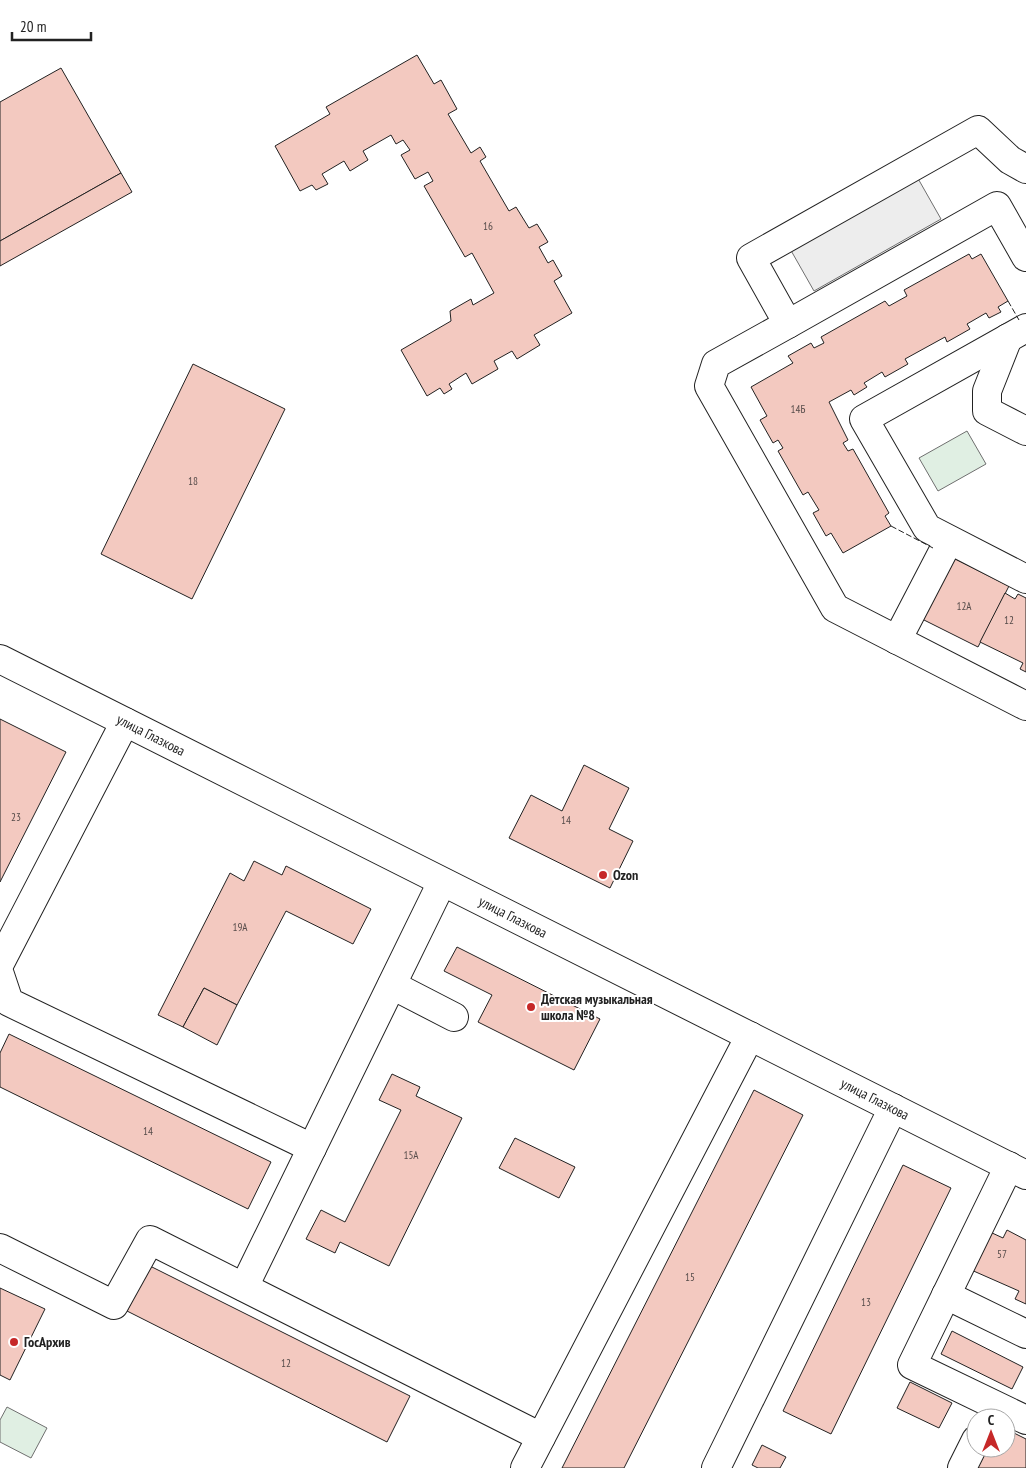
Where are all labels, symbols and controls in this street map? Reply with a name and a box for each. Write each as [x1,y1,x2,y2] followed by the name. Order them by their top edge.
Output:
[12,10,91,42] scale bar
[20,17,46,36] text: 20 m
[483,219,493,233] house number: 16
[791,402,806,416] house number: 14Б
[188,474,198,488] house number: 18
[956,599,972,613] house number: 12А
[1004,613,1014,627] house number: 12
[114,710,188,760] street label: улица Глазкова
[11,810,21,824] house number: 23
[561,813,571,827] house number: 14
[613,866,638,884] place label: Ozon
[597,869,609,881] marker: Ozon
[476,892,550,942] street label: улица Глазкова
[232,920,248,934] house number: 19А
[541,990,653,1024] place label: Детская музыкальная школа №8
[525,1001,537,1013] marker: Детская музыкальная школа №8
[838,1074,912,1124] street label: улица Глазкова
[143,1124,153,1138] house number: 14
[403,1148,419,1162] house number: 15А
[997,1247,1007,1261] house number: 57
[685,1270,695,1284] house number: 15
[861,1295,871,1309] house number: 13
[24,1333,71,1351] place label: ГосАрхив
[8,1336,20,1348] marker: ГосАрхив
[281,1356,291,1370] house number: 12
[966,1408,1016,1458] north arrow
[988,1411,995,1429] text: С

